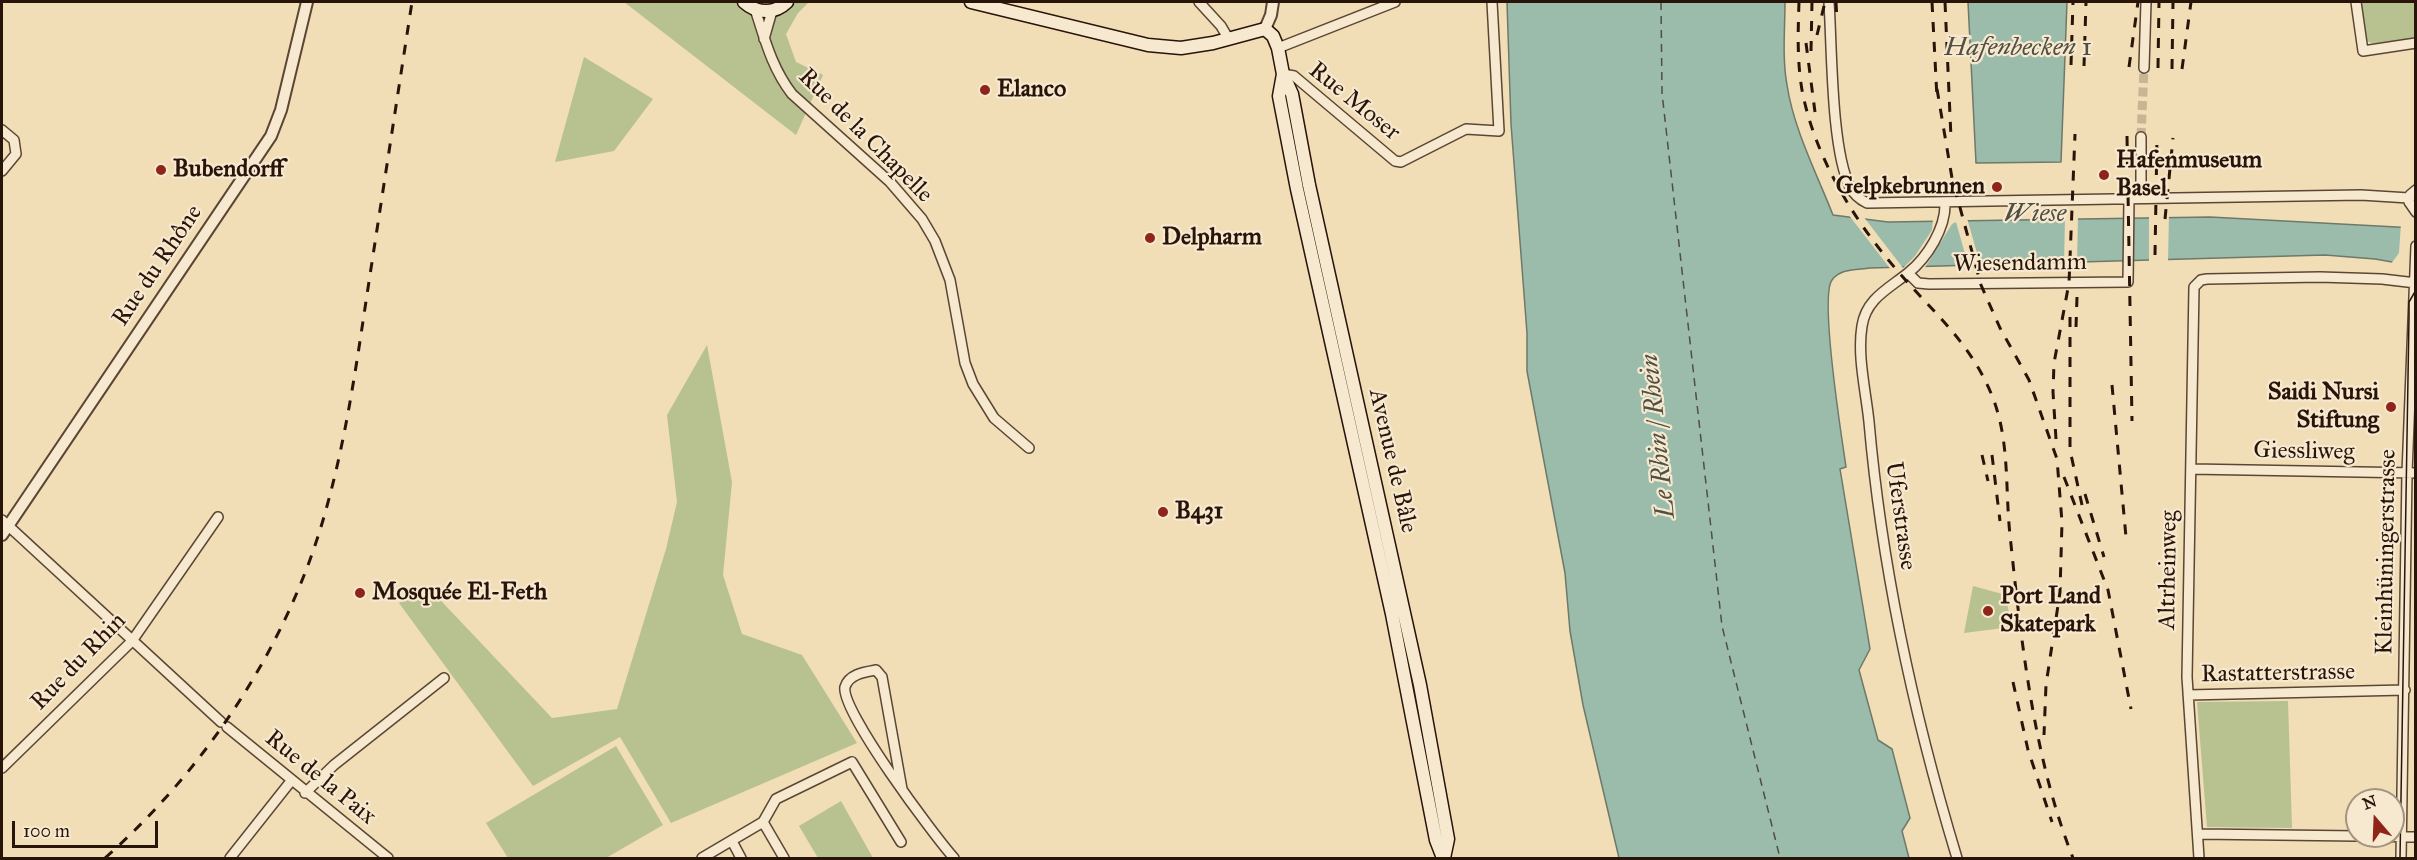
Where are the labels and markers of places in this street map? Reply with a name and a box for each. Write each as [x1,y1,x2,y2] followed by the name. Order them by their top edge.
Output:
[997,76,1066,104] place label: Elanco
[978,83,992,97] marker: Elanco
[2116,147,2262,203] place label: Hafenmuseum Basel
[173,156,284,184] place label: Bubendorff
[154,163,168,177] marker: Bubendorff
[2097,168,2111,182] marker: Hafenmuseum Basel
[1836,173,1985,201] place label: Gelpkebrunnen
[1990,180,2004,194] marker: Gelpkebrunnen
[1162,224,1262,252] place label: Delpharm
[1143,231,1157,245] marker: Delpharm
[2268,379,2379,435] place label: Saidi Nursi Stiftung
[2384,400,2398,414] marker: Saidi Nursi Stiftung
[1175,498,1223,526] place label: B431
[1156,505,1170,519] marker: B431
[372,579,547,607] place label: Mosquée El-Feth
[2000,583,2101,639] place label: Port Land Skatepark
[353,586,367,600] marker: Mosquée El-Feth
[1981,604,1995,618] marker: Port Land Skatepark

